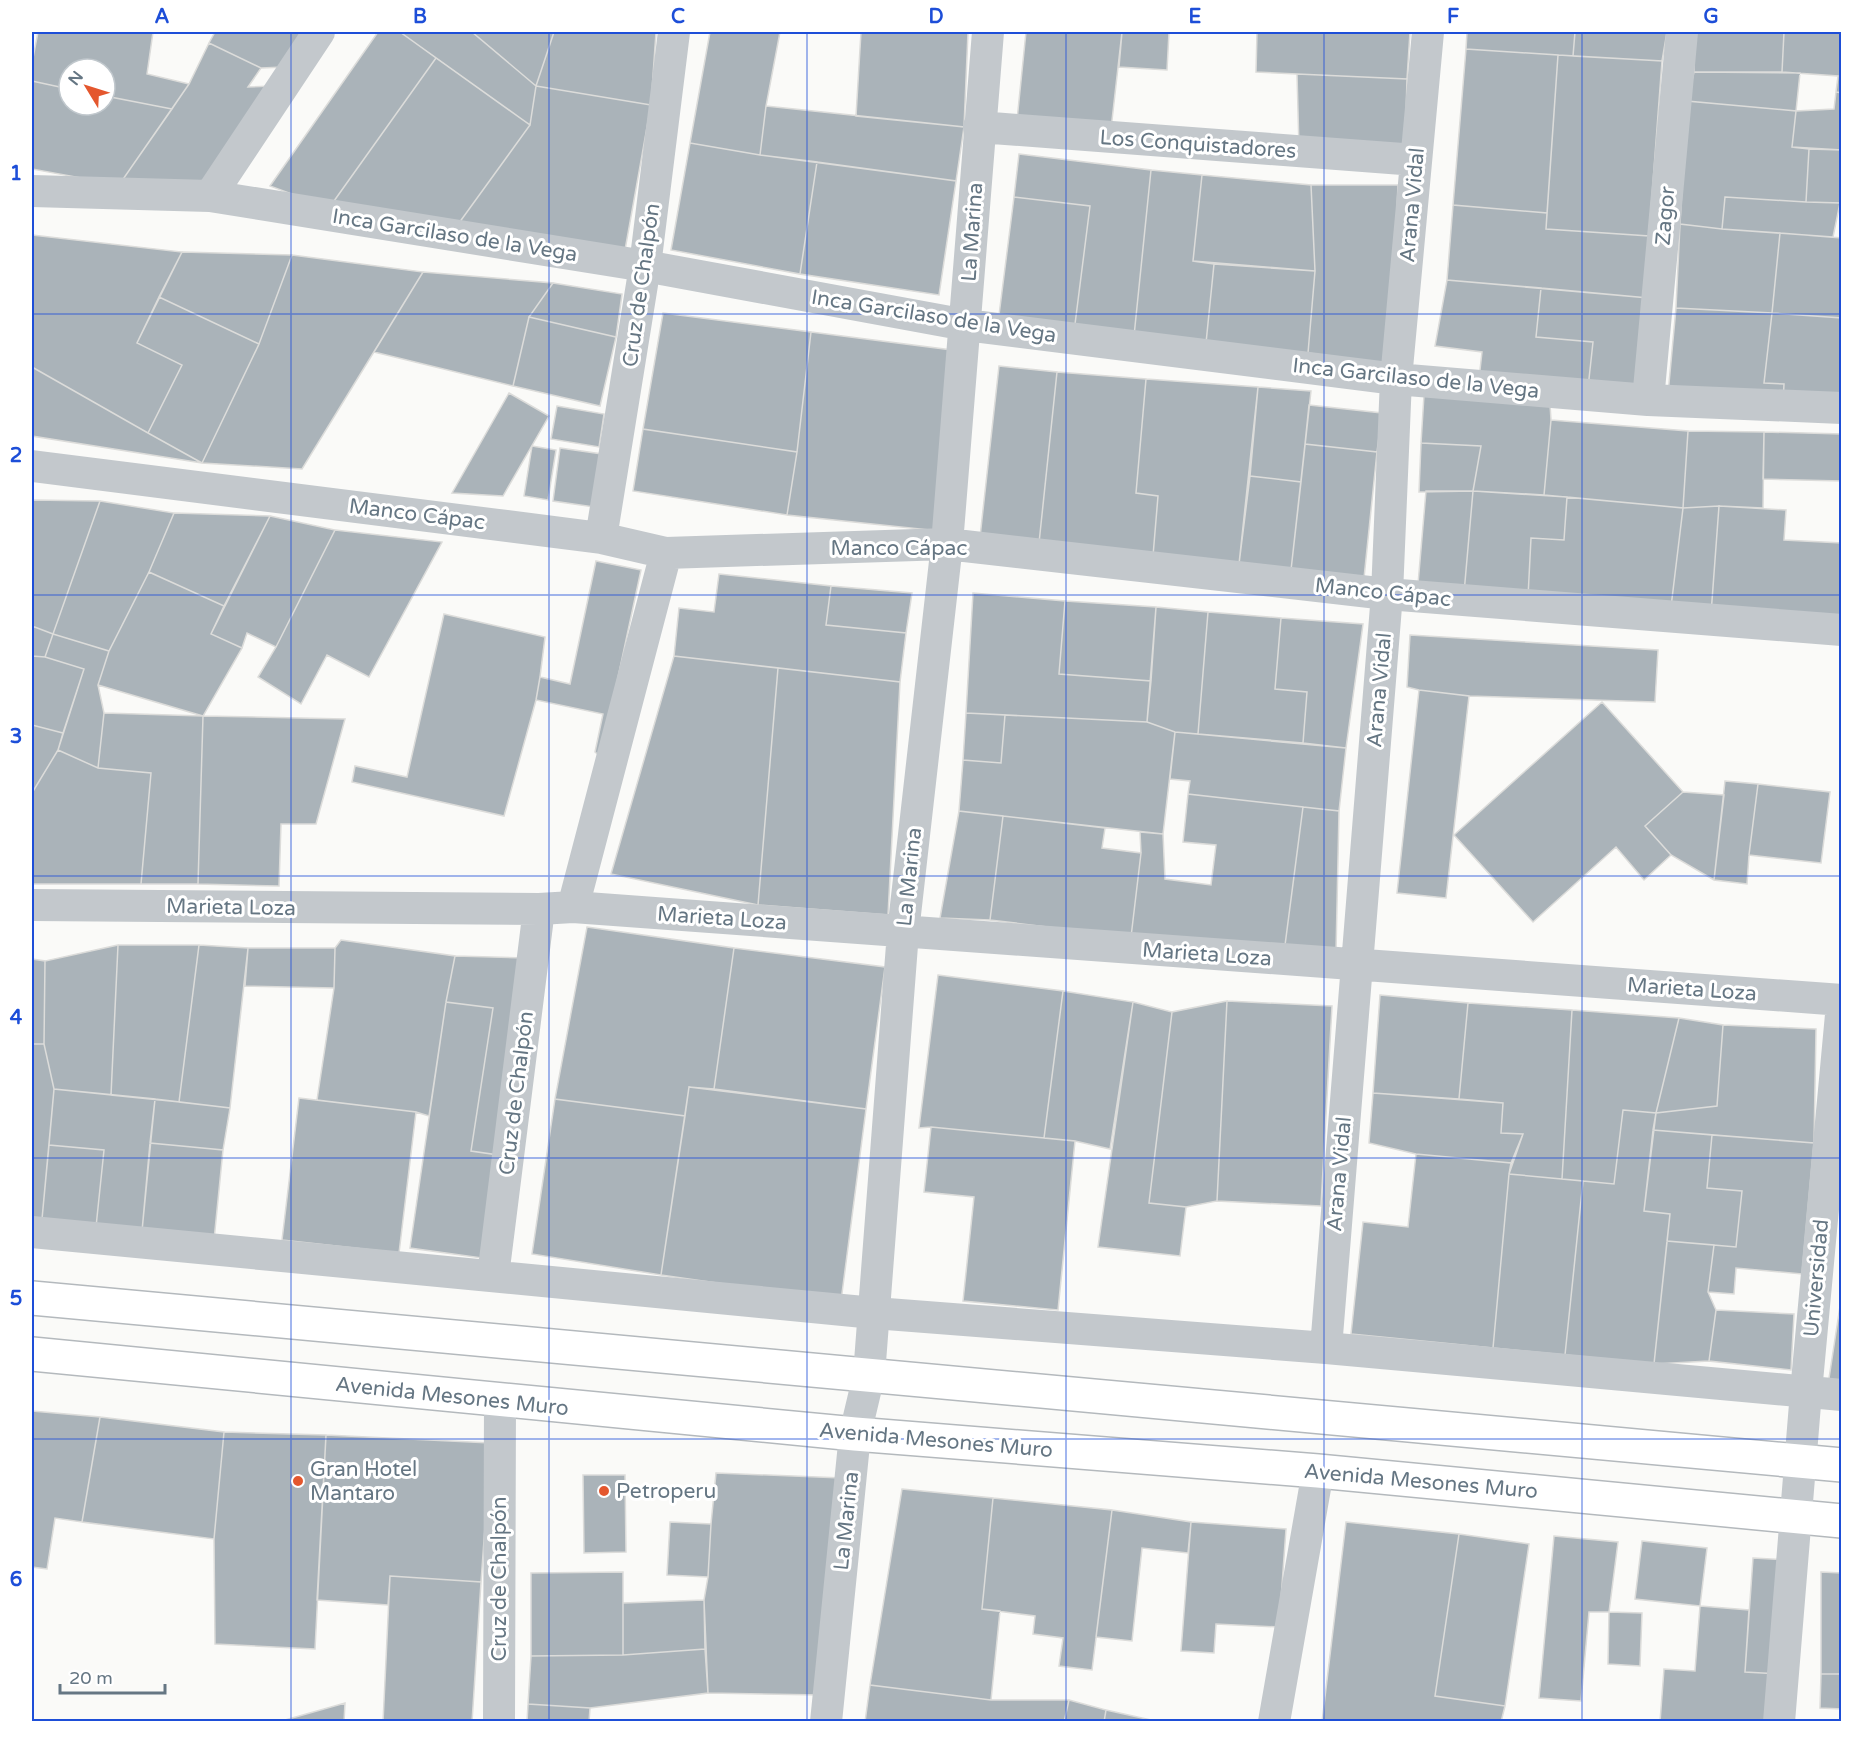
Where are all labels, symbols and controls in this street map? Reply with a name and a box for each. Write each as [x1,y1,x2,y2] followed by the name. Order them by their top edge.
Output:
[155,5,170,29] text: A
[413,5,427,29] text: B
[671,5,685,29] text: C
[928,5,944,29] text: D
[1189,5,1202,29] text: E
[1447,5,1459,29] text: F
[1703,5,1719,29] text: G
[57,57,117,117] north arrow
[64,67,88,90] text: N
[1099,125,1297,164] street label: Los Conquistadores
[1395,147,1430,264] street label: Arana Vidal
[10,162,22,186] text: 1
[957,182,988,282] street label: La Marina
[1650,185,1681,247] street label: Zagor
[618,202,665,369] street label: Cruz de Chalpón
[331,204,579,267] street label: Inca Garcilaso de la Vega
[810,285,1058,348] street label: Inca Garcilaso de la Vega
[1291,353,1540,404] street label: Inca Garcilaso de la Vega
[10,444,22,468] text: 2
[347,494,486,535] street label: Manco Cápac
[831,536,967,561] street label: Manco Cápac
[1314,573,1452,612] street label: Manco Cápac
[1362,632,1397,749] street label: Arana Vidal
[10,725,22,749] text: 3
[892,826,927,928] street label: La Marina
[166,894,296,921] street label: Marieta Loza
[656,902,788,935] street label: Marieta Loza
[1141,938,1273,971] street label: Marieta Loza
[1626,973,1758,1006] street label: Marieta Loza
[10,1006,23,1030] text: 4
[494,1010,539,1176] street label: Cruz de Chalpón
[1322,1116,1357,1233] street label: Arana Vidal
[1799,1218,1834,1338] street label: Universidad
[10,1287,22,1311] text: 5
[334,1372,570,1421] street label: Avenida Mesones Muro
[818,1418,1054,1463] street label: Avenida Mesones Muro
[310,1457,417,1506] place label: Gran Hotel Mantaro
[1303,1459,1539,1504] street label: Avenida Mesones Muro
[829,1470,864,1572] street label: La Marina
[291,1474,305,1488] marker: Gran Hotel Mantaro
[616,1479,716,1504] place label: Petroperu
[597,1484,611,1498] marker: Petroperu
[487,1496,512,1662] street label: Cruz de Chalpón
[10,1568,22,1592] text: 6
[60,1657,165,1695] scale bar
[69,1667,113,1689] text: 20 m

